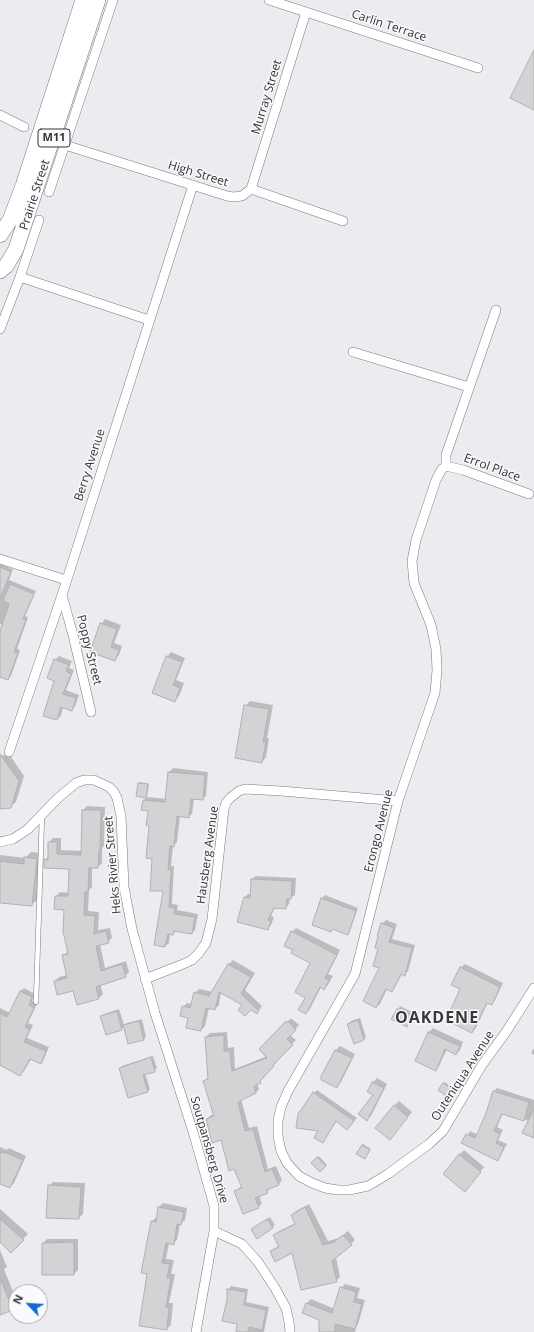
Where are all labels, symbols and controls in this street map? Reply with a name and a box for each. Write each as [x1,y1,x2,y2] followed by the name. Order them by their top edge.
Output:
[350,7,428,45] street label: Carlin Terrace
[249,58,285,136] street label: Murray Street
[38,129,70,147] road number: M11
[17,158,53,232] street label: Prairie Street
[166,158,230,190] street label: High Street
[72,427,108,503] street label: Berry Avenue
[462,451,522,485] street label: Errol Place
[73,613,105,687] street label: Poppy Street
[362,788,396,874] street label: Erongo Avenue
[194,805,222,905] street label: Hausberg Avenue
[102,815,124,915] street label: Heks Rivier Street
[395,1008,479,1028] district label: OAKDENE
[429,1028,497,1124] street label: Outeniqua Avenue
[187,1095,231,1205] street label: Soutpansberg Drive
[8,1284,48,1324] north arrow
[9,1292,26,1306] text: N

